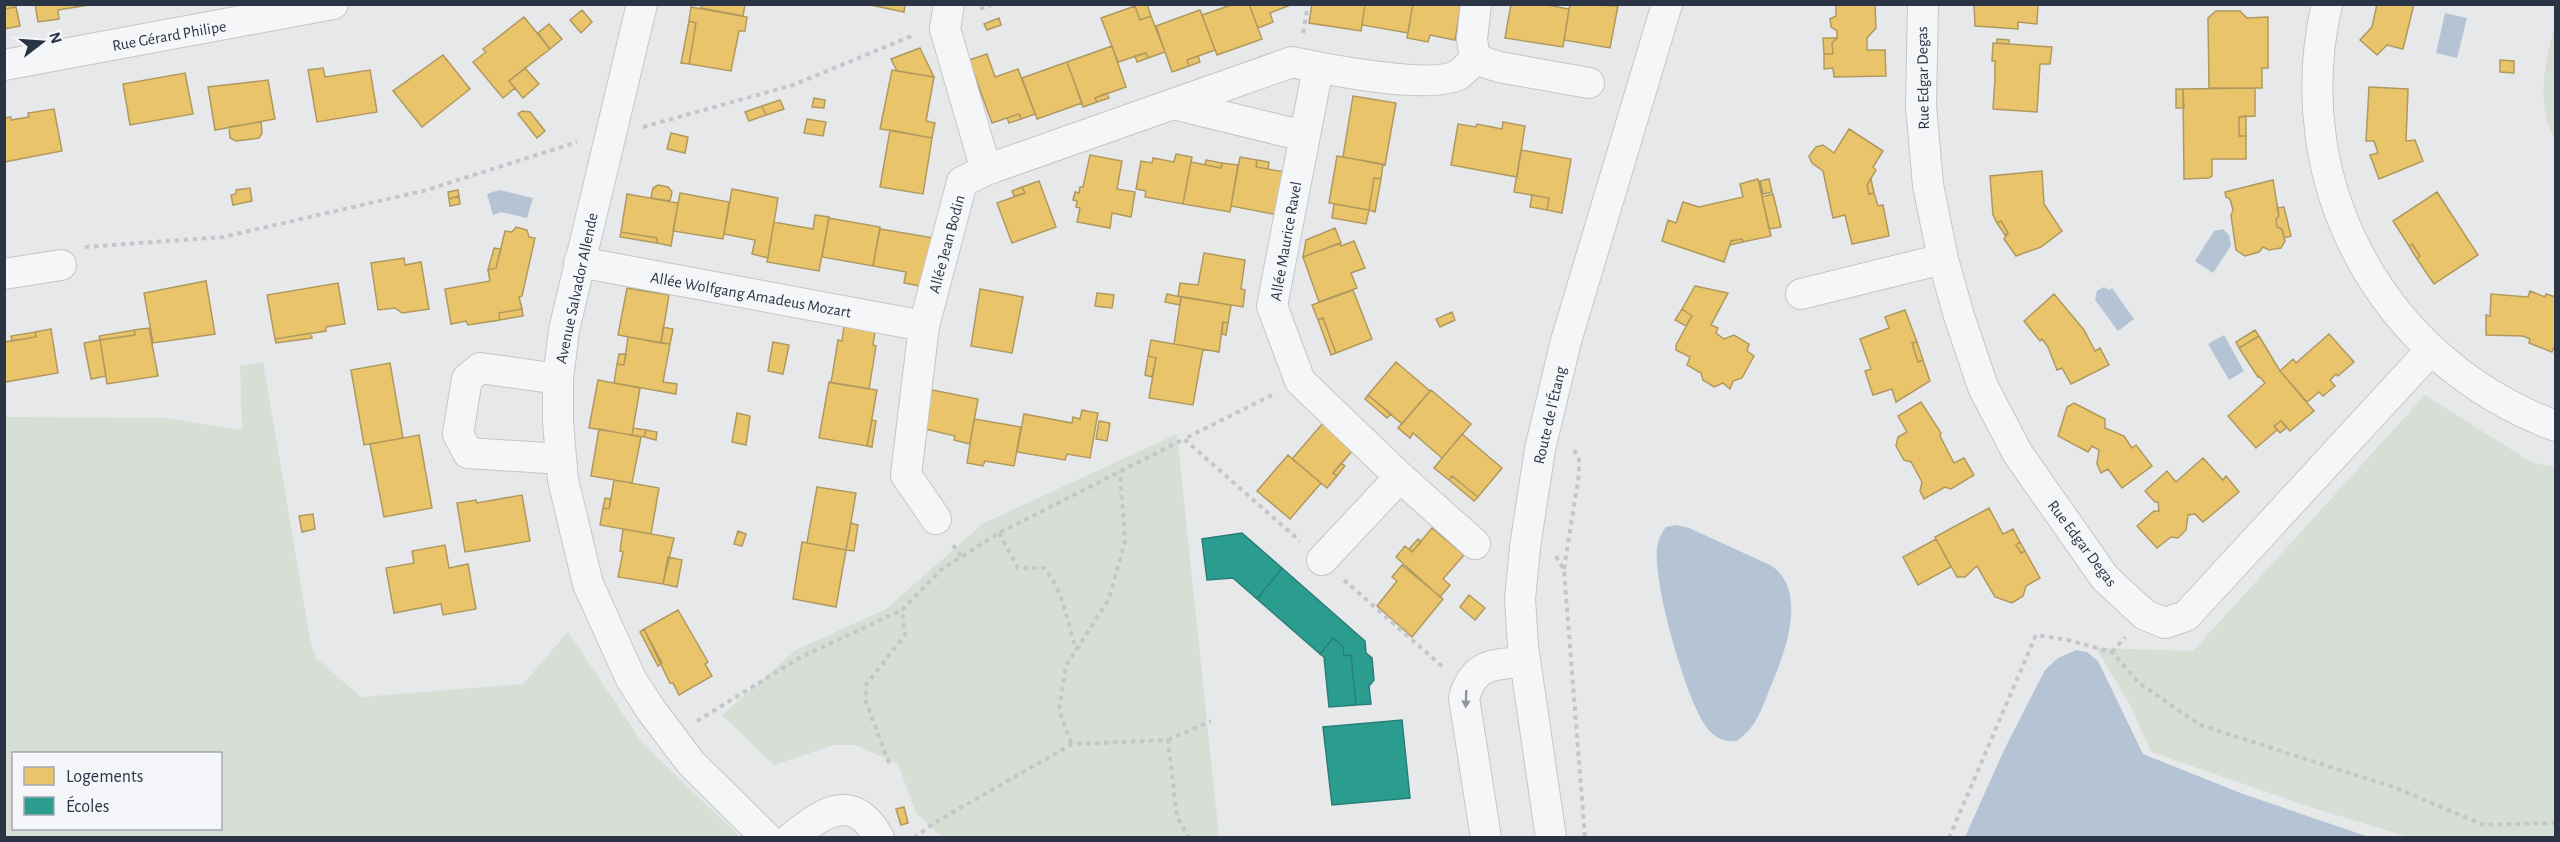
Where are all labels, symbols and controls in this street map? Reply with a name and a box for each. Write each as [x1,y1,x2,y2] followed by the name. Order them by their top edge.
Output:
[12,12,72,72] north arrow
[111,18,227,54] street label: Rue Gérard Philipe
[1914,26,1932,130] street label: Rue Edgar Degas
[46,30,65,46] text: N
[1268,180,1304,302] street label: Allée Maurice Ravel
[926,193,968,295] street label: Allée Jean Bodin
[553,211,601,365] street label: Avenue Salvador Allende
[649,269,852,321] street label: Allée Wolfgang Amadeus Mozart
[1529,364,1569,466] street label: Route de l'Étang
[2045,498,2120,590] street label: Rue Edgar Degas
[1461,690,1470,709] one-way arrow
[12,752,222,830] legend
[66,768,144,786] text: Logements
[66,795,109,816] text: Écoles

